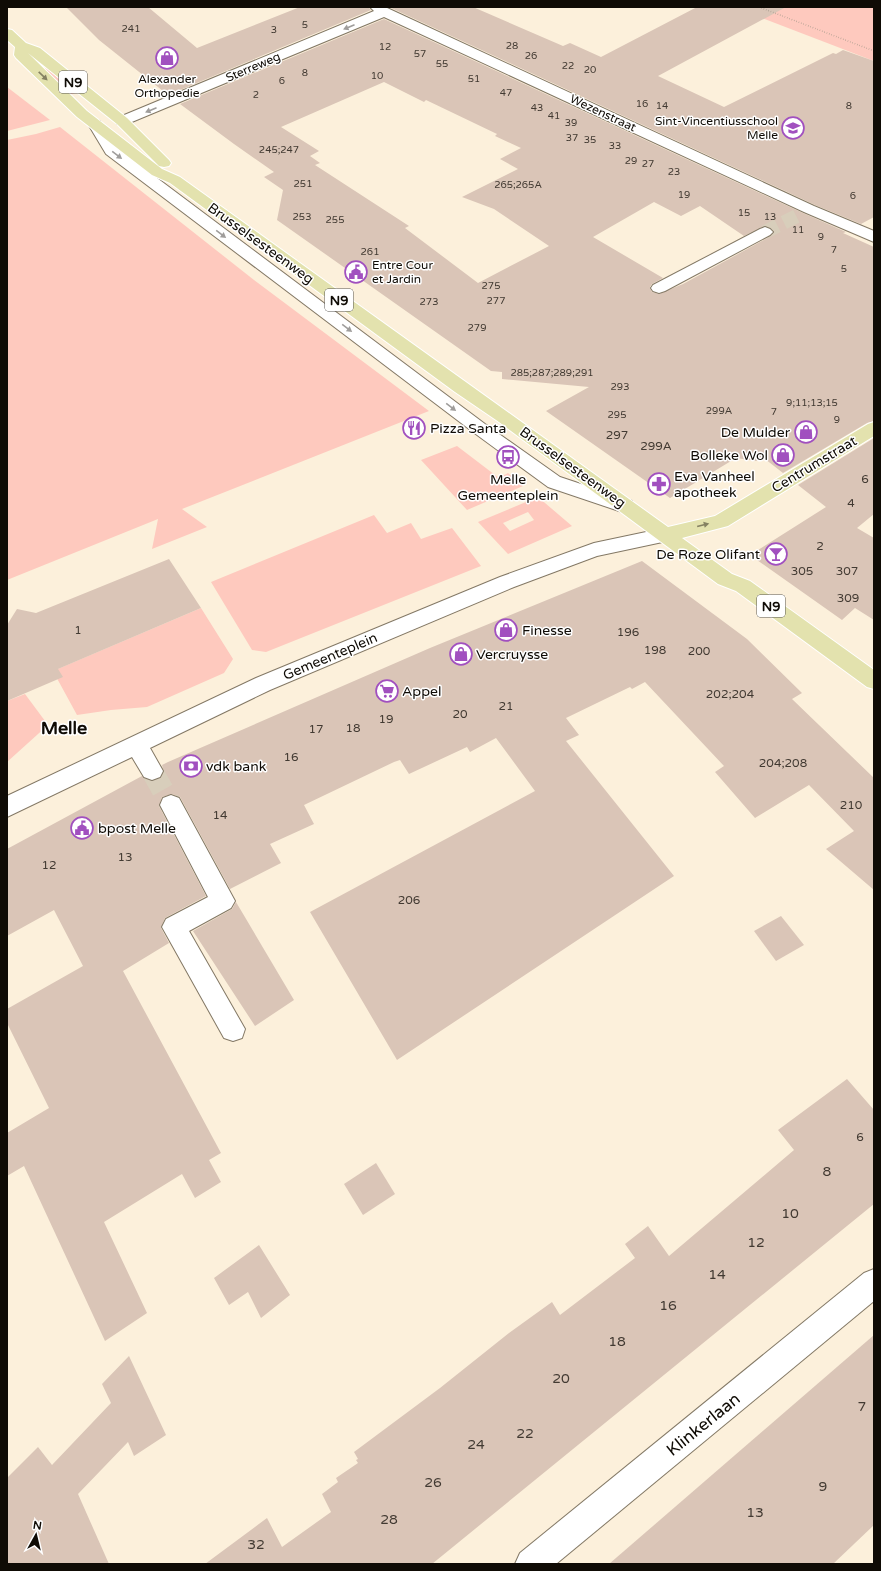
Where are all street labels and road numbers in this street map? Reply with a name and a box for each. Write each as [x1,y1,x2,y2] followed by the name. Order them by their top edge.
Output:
[224,49,282,85] street label: Sterreweg
[59,71,87,93] road number: N9
[568,92,639,135] street label: Wezenstraat
[204,199,317,288] street label: Brusselsesteenweg
[325,289,353,311] road number: N9
[516,423,629,512] street label: Brusselsesteenweg
[769,432,860,496] street label: Centrumstraat
[757,595,785,617] road number: N9
[280,629,380,684] street label: Gemeenteplein
[662,1388,745,1461] street label: Klinkerlaan

